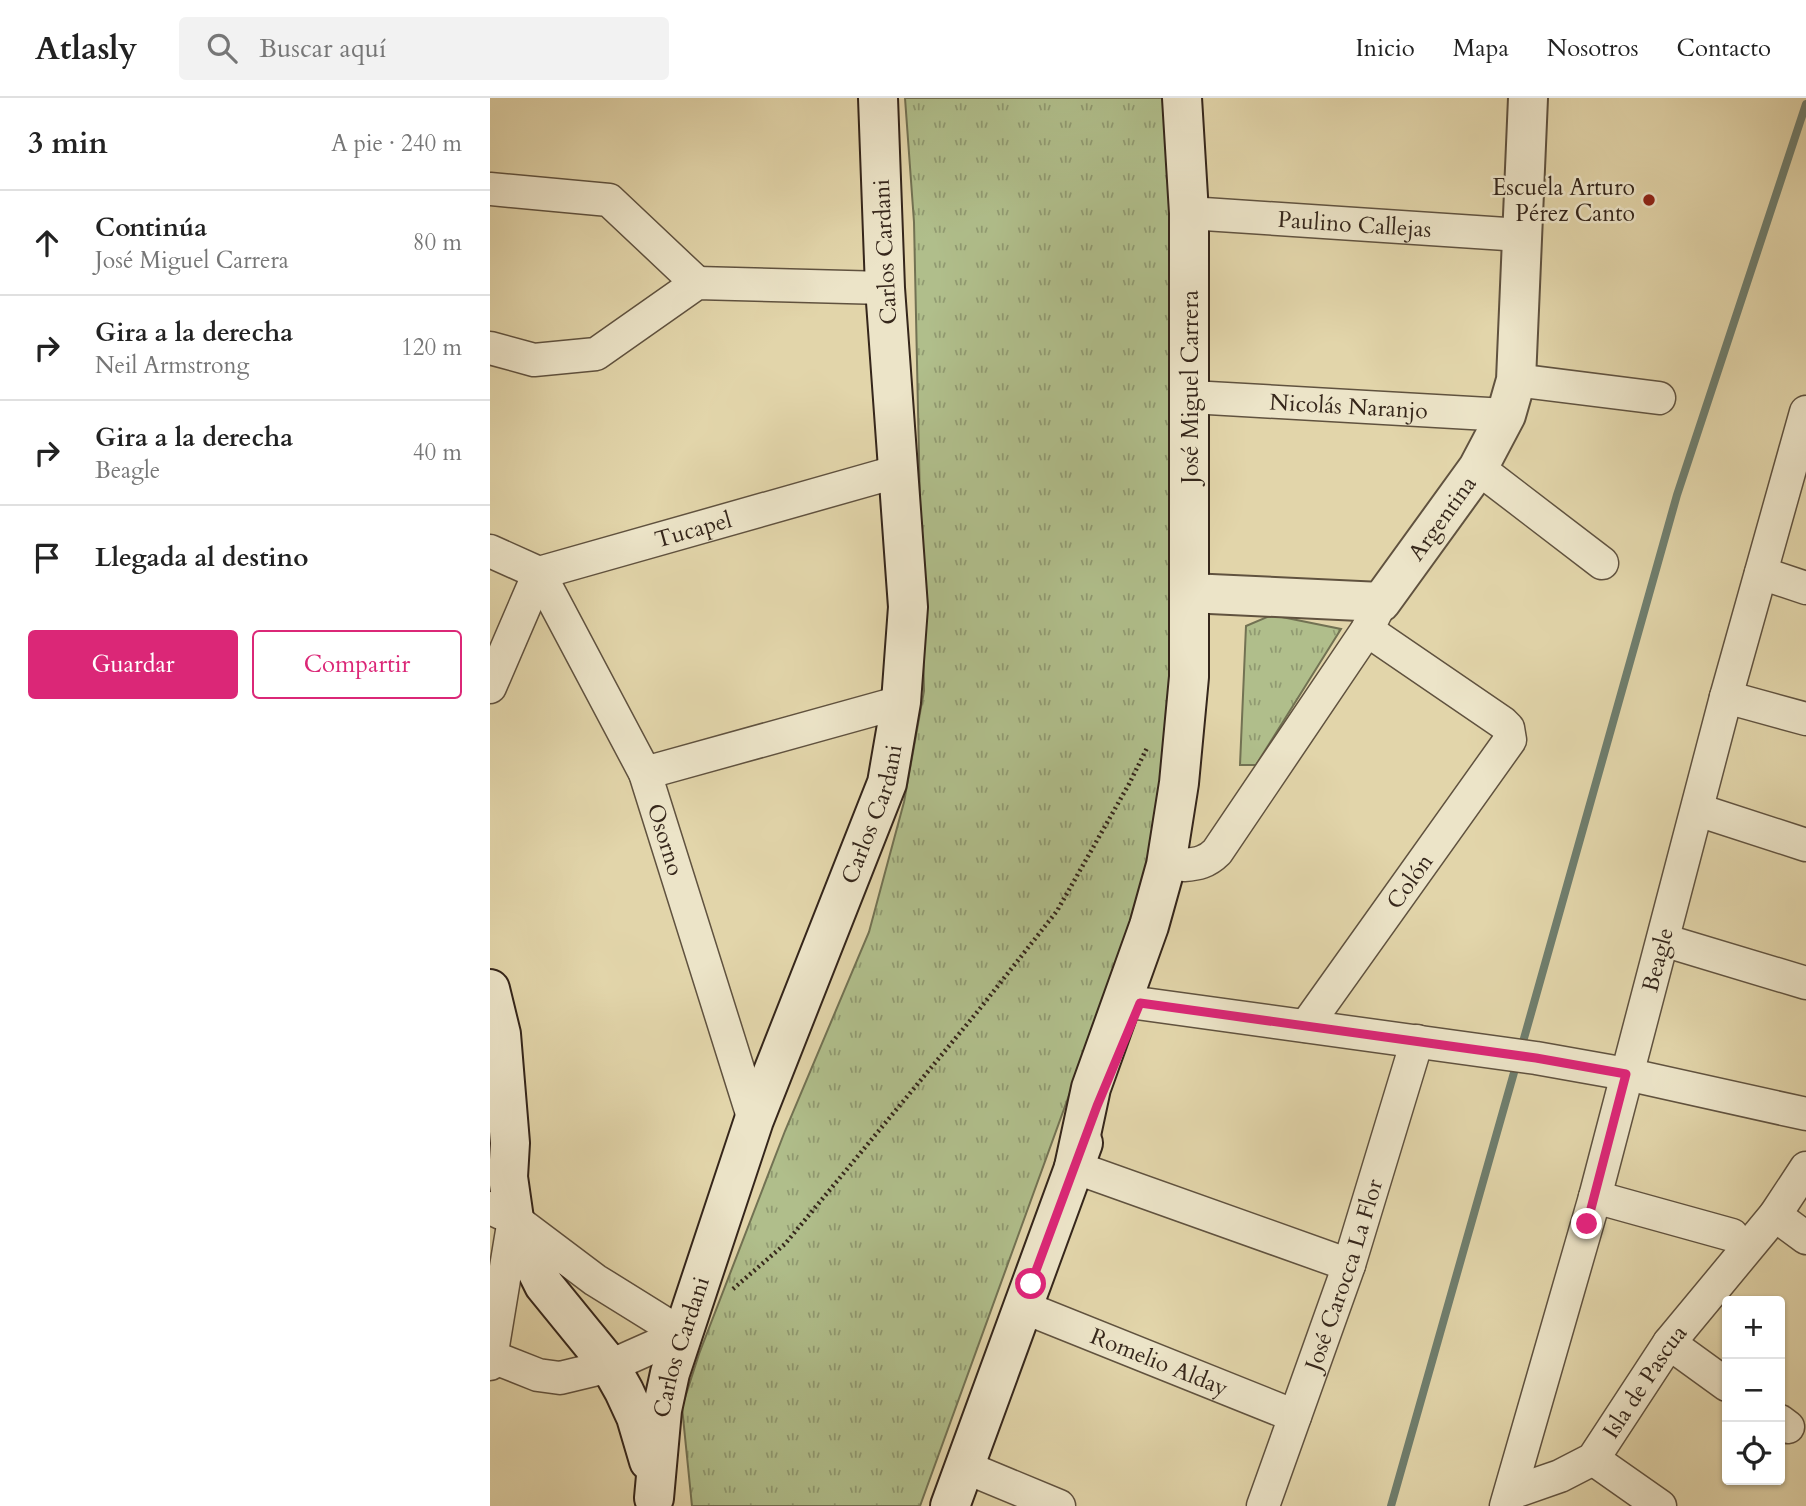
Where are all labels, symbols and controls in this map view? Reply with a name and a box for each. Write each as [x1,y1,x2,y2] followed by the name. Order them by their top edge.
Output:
[179,17,669,80] search box
[35,26,137,71] text: Atlasly
[203,29,241,67] icon: search
[259,31,386,66] text: Buscar aquí
[1355,32,1415,65] text: Inicio
[1453,32,1509,65] text: Mapa
[1547,32,1639,65] text: Nosotros
[1677,32,1771,65] text: Contacto
[28,123,108,164] text: 3 min
[331,128,462,159] text: A pie · 240 m
[1492,172,1635,229] place label: Escuela Arturo Pérez Canto
[866,178,904,326] street label: Carlos Cardani
[1641,192,1657,208] marker: Escuela Arturo Pérez Canto
[1277,203,1433,245] street label: Paulino Callejas
[95,210,207,245] text: Continúa
[28,224,66,262] icon: ahead
[413,227,462,258] text: 80 m
[95,245,289,276] text: José Miguel Carrera
[1175,290,1206,487] street label: José Miguel Carrera
[95,315,293,350] text: Gira a la derecha
[28,329,66,367] icon: right
[401,332,462,363] text: 120 m
[95,350,250,381] text: Neil Armstrong
[1269,386,1429,426] street label: Nicolás Naranjo
[95,420,293,455] text: Gira a la derecha
[28,434,66,472] icon: right
[413,437,462,468] text: 40 m
[95,455,160,486] text: Beagle
[1401,469,1483,567] street label: Argentina
[651,504,735,555] street label: Tucapel
[28,539,66,577] icon: arrive
[95,540,309,575] text: Llegada al destino
[28,630,238,699] button: Guardar
[252,630,462,699] button: Compartir
[833,742,909,888] street label: Carlos Cardani
[640,800,692,879] street label: Osorno
[1379,847,1440,915] street label: Colón
[1634,924,1680,995] street label: Beagle
[1296,1175,1390,1377] street label: José Carocca La Flor
[1571,1208,1602,1239] route end
[1015,1268,1046,1299] route start
[645,1273,716,1420] street label: Carlos Cardani
[1722,1296,1785,1485] map controls
[1722,1296,1785,1359] button: +
[1595,1318,1694,1444] street label: Isla de Pascua
[1086,1320,1233,1403] street label: Romelio Alday
[1722,1359,1785,1422] button: −
[1722,1422,1785,1485] button: locate

